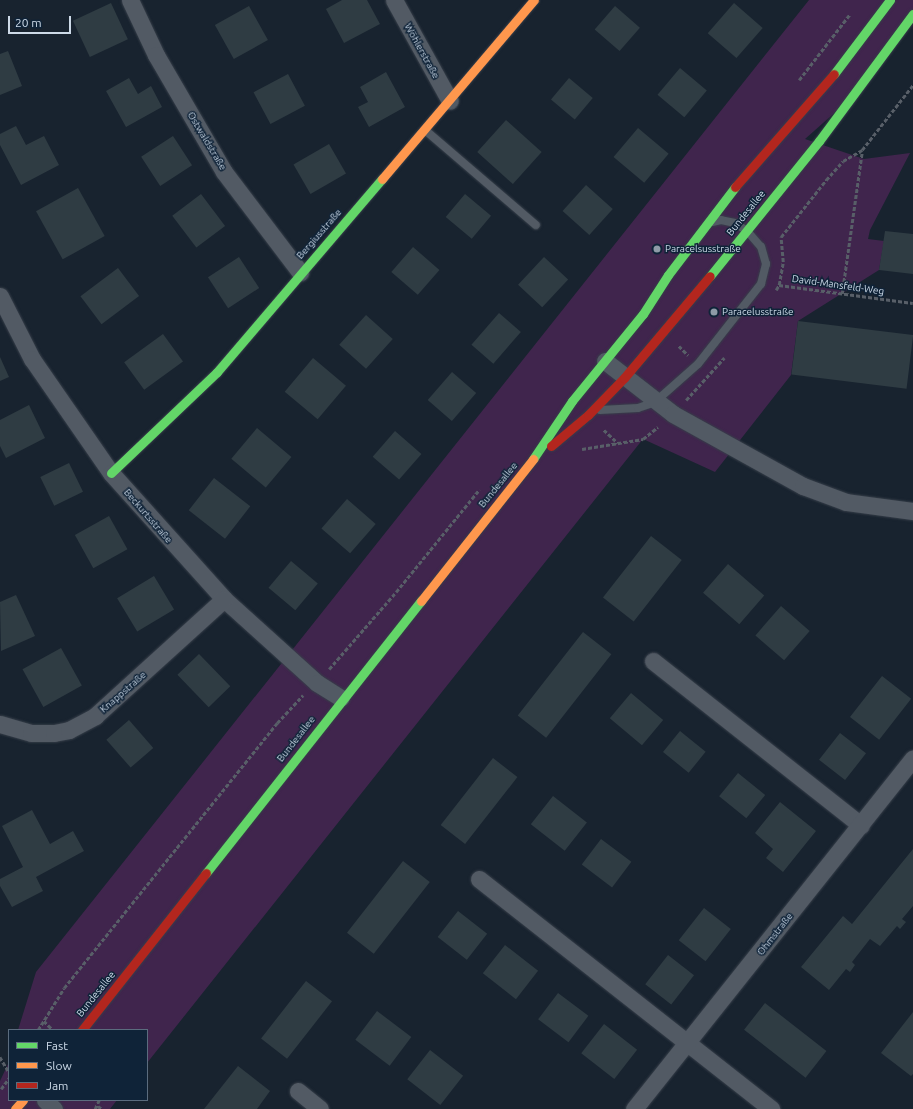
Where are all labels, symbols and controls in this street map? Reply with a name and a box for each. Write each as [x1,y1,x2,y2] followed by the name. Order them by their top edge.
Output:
[10,8,73,34] scale bar
[15,16,42,29] text: 20 m
[402,21,442,81] street label: Wöhlerstraße
[185,110,229,172] street label: Ostwaldstraße
[724,188,768,238] street label: Bundesallee
[294,206,344,262] street label: Bergiusstraße
[665,243,741,255] place label: Paracelsusstraße
[652,244,662,254] marker: Paracelsusstraße
[791,273,885,297] street label: David-Mansfeld-Weg
[722,306,793,318] place label: Paracelusstraße
[709,307,719,317] marker: Paracelusstraße
[476,460,520,510] street label: Bundesallee
[121,486,175,546] street label: Beckurtsstraße
[97,669,149,715] street label: Knappstraße
[274,714,318,764] street label: Bundesallee
[755,910,795,958] street label: Ohmstraße
[74,969,118,1019] street label: Bundesallee
[8,1029,148,1101] legend
[46,1039,68,1052] text: Fast
[46,1059,72,1072] text: Slow
[46,1079,68,1092] text: Jam

